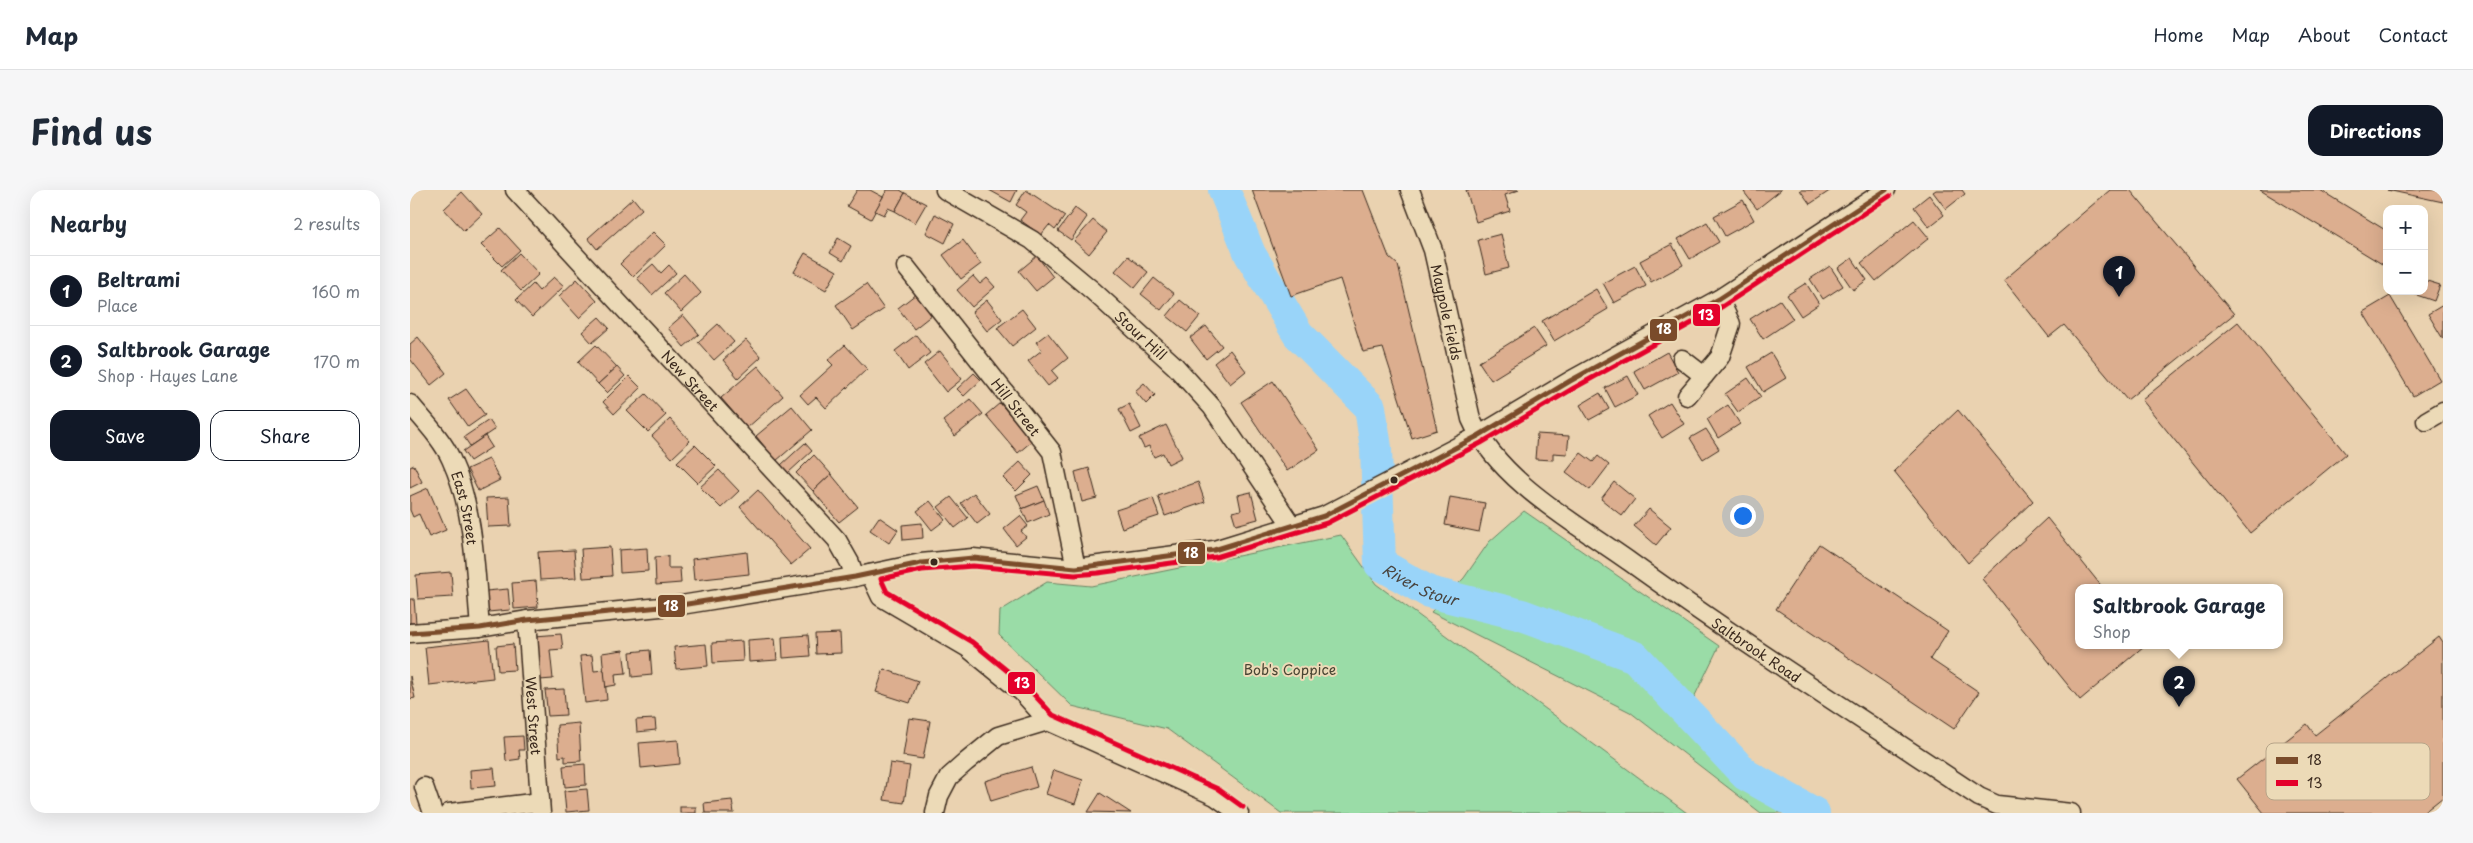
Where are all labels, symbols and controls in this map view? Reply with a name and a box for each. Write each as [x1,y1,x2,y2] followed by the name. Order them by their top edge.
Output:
[25,17,78,53] text: Map
[2153,21,2203,48] text: Home
[2231,21,2270,48] text: Map
[2298,21,2350,48] text: About
[2378,21,2448,48] text: Contact
[30,104,152,157] text: Find us
[2308,105,2443,156] button: Directions
[2383,205,2428,295] map controls
[2383,205,2428,250] button: +
[50,207,127,239] text: Nearby
[293,211,360,235] text: 2 results
[2383,250,2428,295] button: −
[2103,256,2135,297] pin: 1
[1426,262,1468,362] street label: Maypole Fields
[97,265,180,293] text: Beltrami
[62,279,70,303] text: 1
[312,279,360,303] text: 160 m
[97,293,138,317] text: Place
[1692,303,1721,327] line badge: 13
[1698,304,1714,325] text: 13
[1110,306,1172,364] street label: Stour Hill
[1649,318,1678,342] line badge: 18
[1656,318,1672,339] text: 18
[97,335,270,363] text: Saltbrook Garage
[657,345,724,416] street label: New Street
[60,349,72,373] text: 2
[314,349,360,373] text: 170 m
[97,363,238,387] text: Shop · Hayes Lane
[987,373,1046,440] street label: Hill Street
[50,410,200,461] button: Save
[210,410,360,461] button: Share
[446,468,483,546] street label: East Street
[1389,475,1399,485] unlabelled marker
[1730,503,1756,529] your location
[1177,541,1206,565] line badge: 18
[1183,542,1199,563] text: 18
[929,557,939,567] unlabelled marker
[1379,557,1462,611] water label: River Stour
[2075,584,2283,649] popup
[2092,591,2266,619] text: Saltbrook Garage
[657,594,686,618] line badge: 18
[663,595,679,616] text: 18
[1708,612,1806,687] street label: Saltbrook Road
[2092,619,2131,643] text: Shop
[1244,659,1336,680] park label: Bob's Coppice
[2163,666,2195,707] pin: 2
[1007,671,1036,695] line badge: 13
[1014,672,1030,693] text: 13
[521,676,547,756] street label: West Street
[2266,743,2430,800] legend
[2307,749,2322,770] text: 18
[2307,772,2323,793] text: 13

